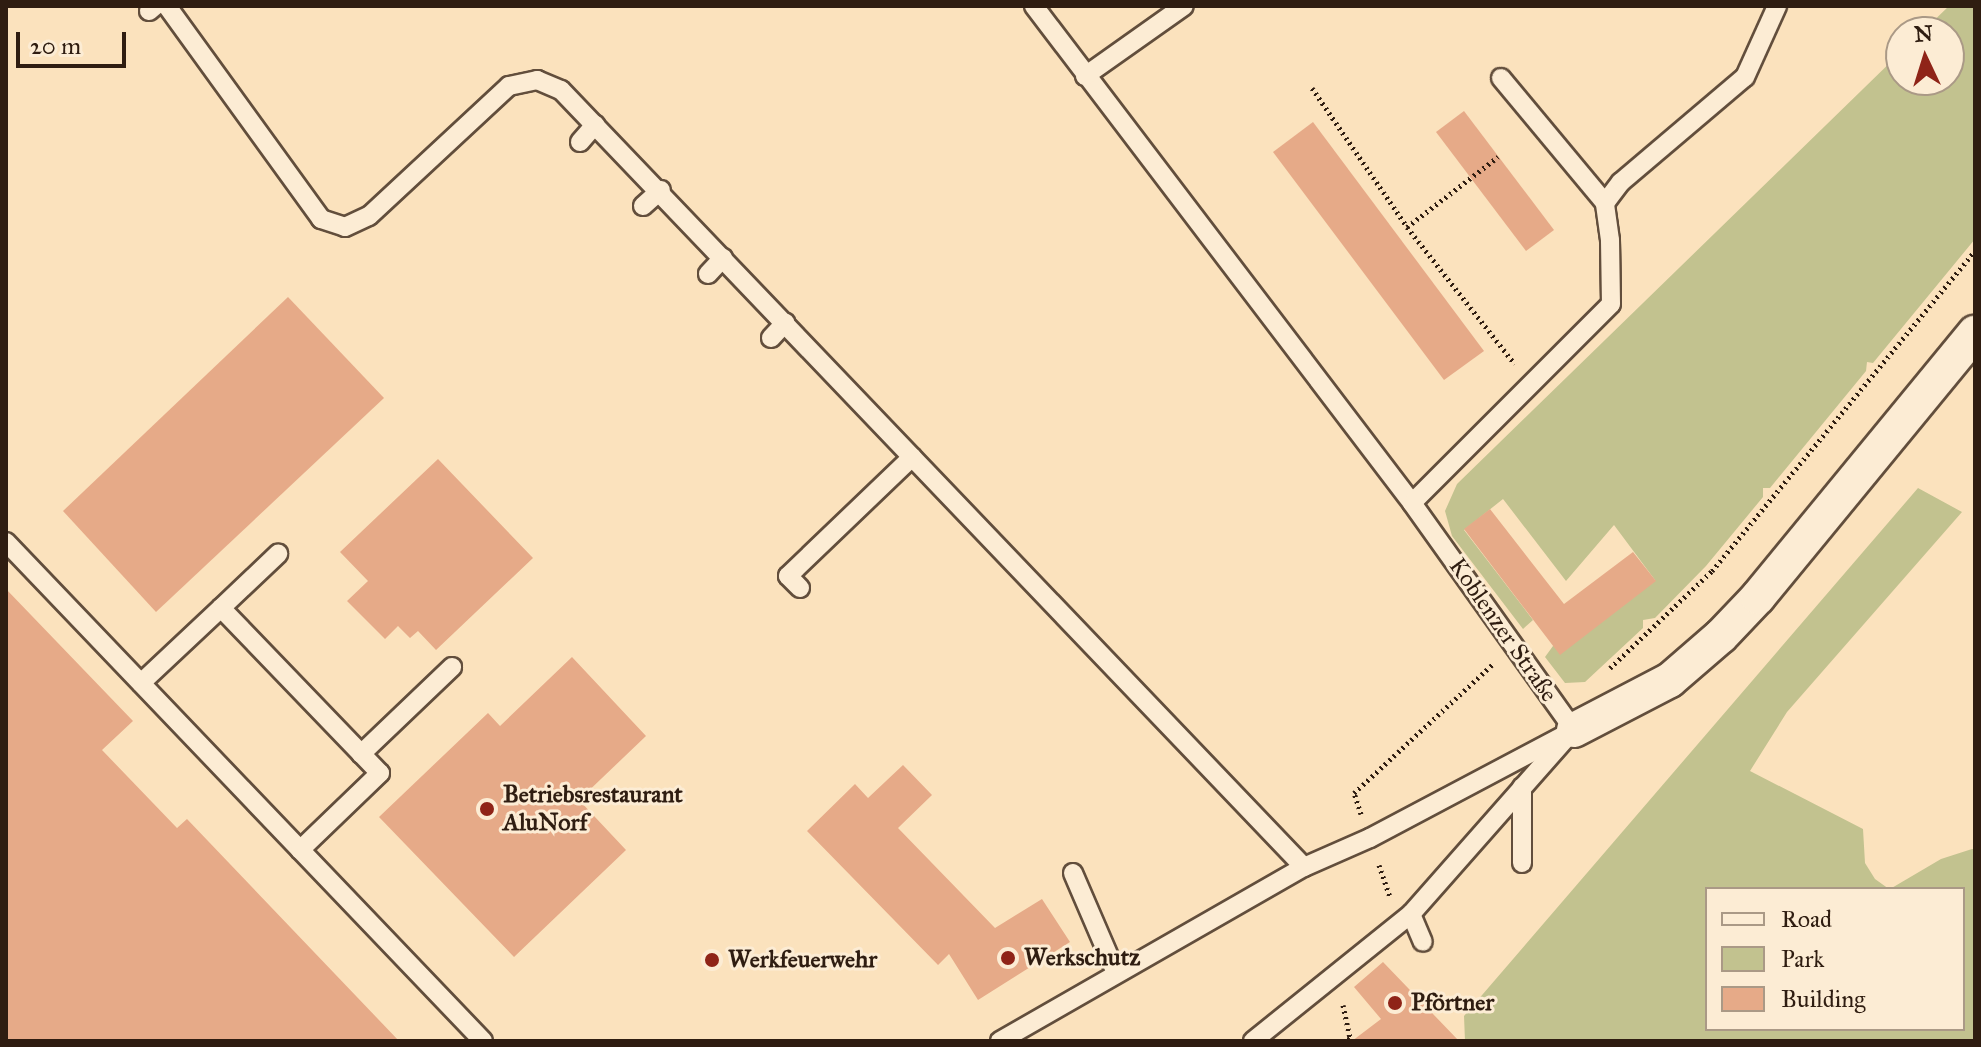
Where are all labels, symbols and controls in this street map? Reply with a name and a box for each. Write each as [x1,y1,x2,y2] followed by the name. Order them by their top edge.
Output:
[20,16,130,66] scale bar
[1885,16,1965,96] north arrow
[1913,19,1934,48] text: N
[30,31,81,61] text: 20 m
[1443,553,1563,707] street label: Koblenzer Straße
[503,781,683,837] place label: Betriebsrestaurant AluNorf
[478,800,496,818] marker: Betriebsrestaurant AluNorf
[1705,887,1965,1031] legend
[1781,904,1832,934] text: Road
[1024,944,1140,972] place label: Werkschutz
[1781,944,1824,974] text: Park
[728,946,877,974] place label: Werkfeuerwehr
[999,949,1017,967] marker: Werkschutz
[703,951,721,969] marker: Werkfeuerwehr
[1781,984,1866,1014] text: Building
[1411,989,1494,1017] place label: Pförtner
[1386,994,1404,1012] marker: Pförtner

